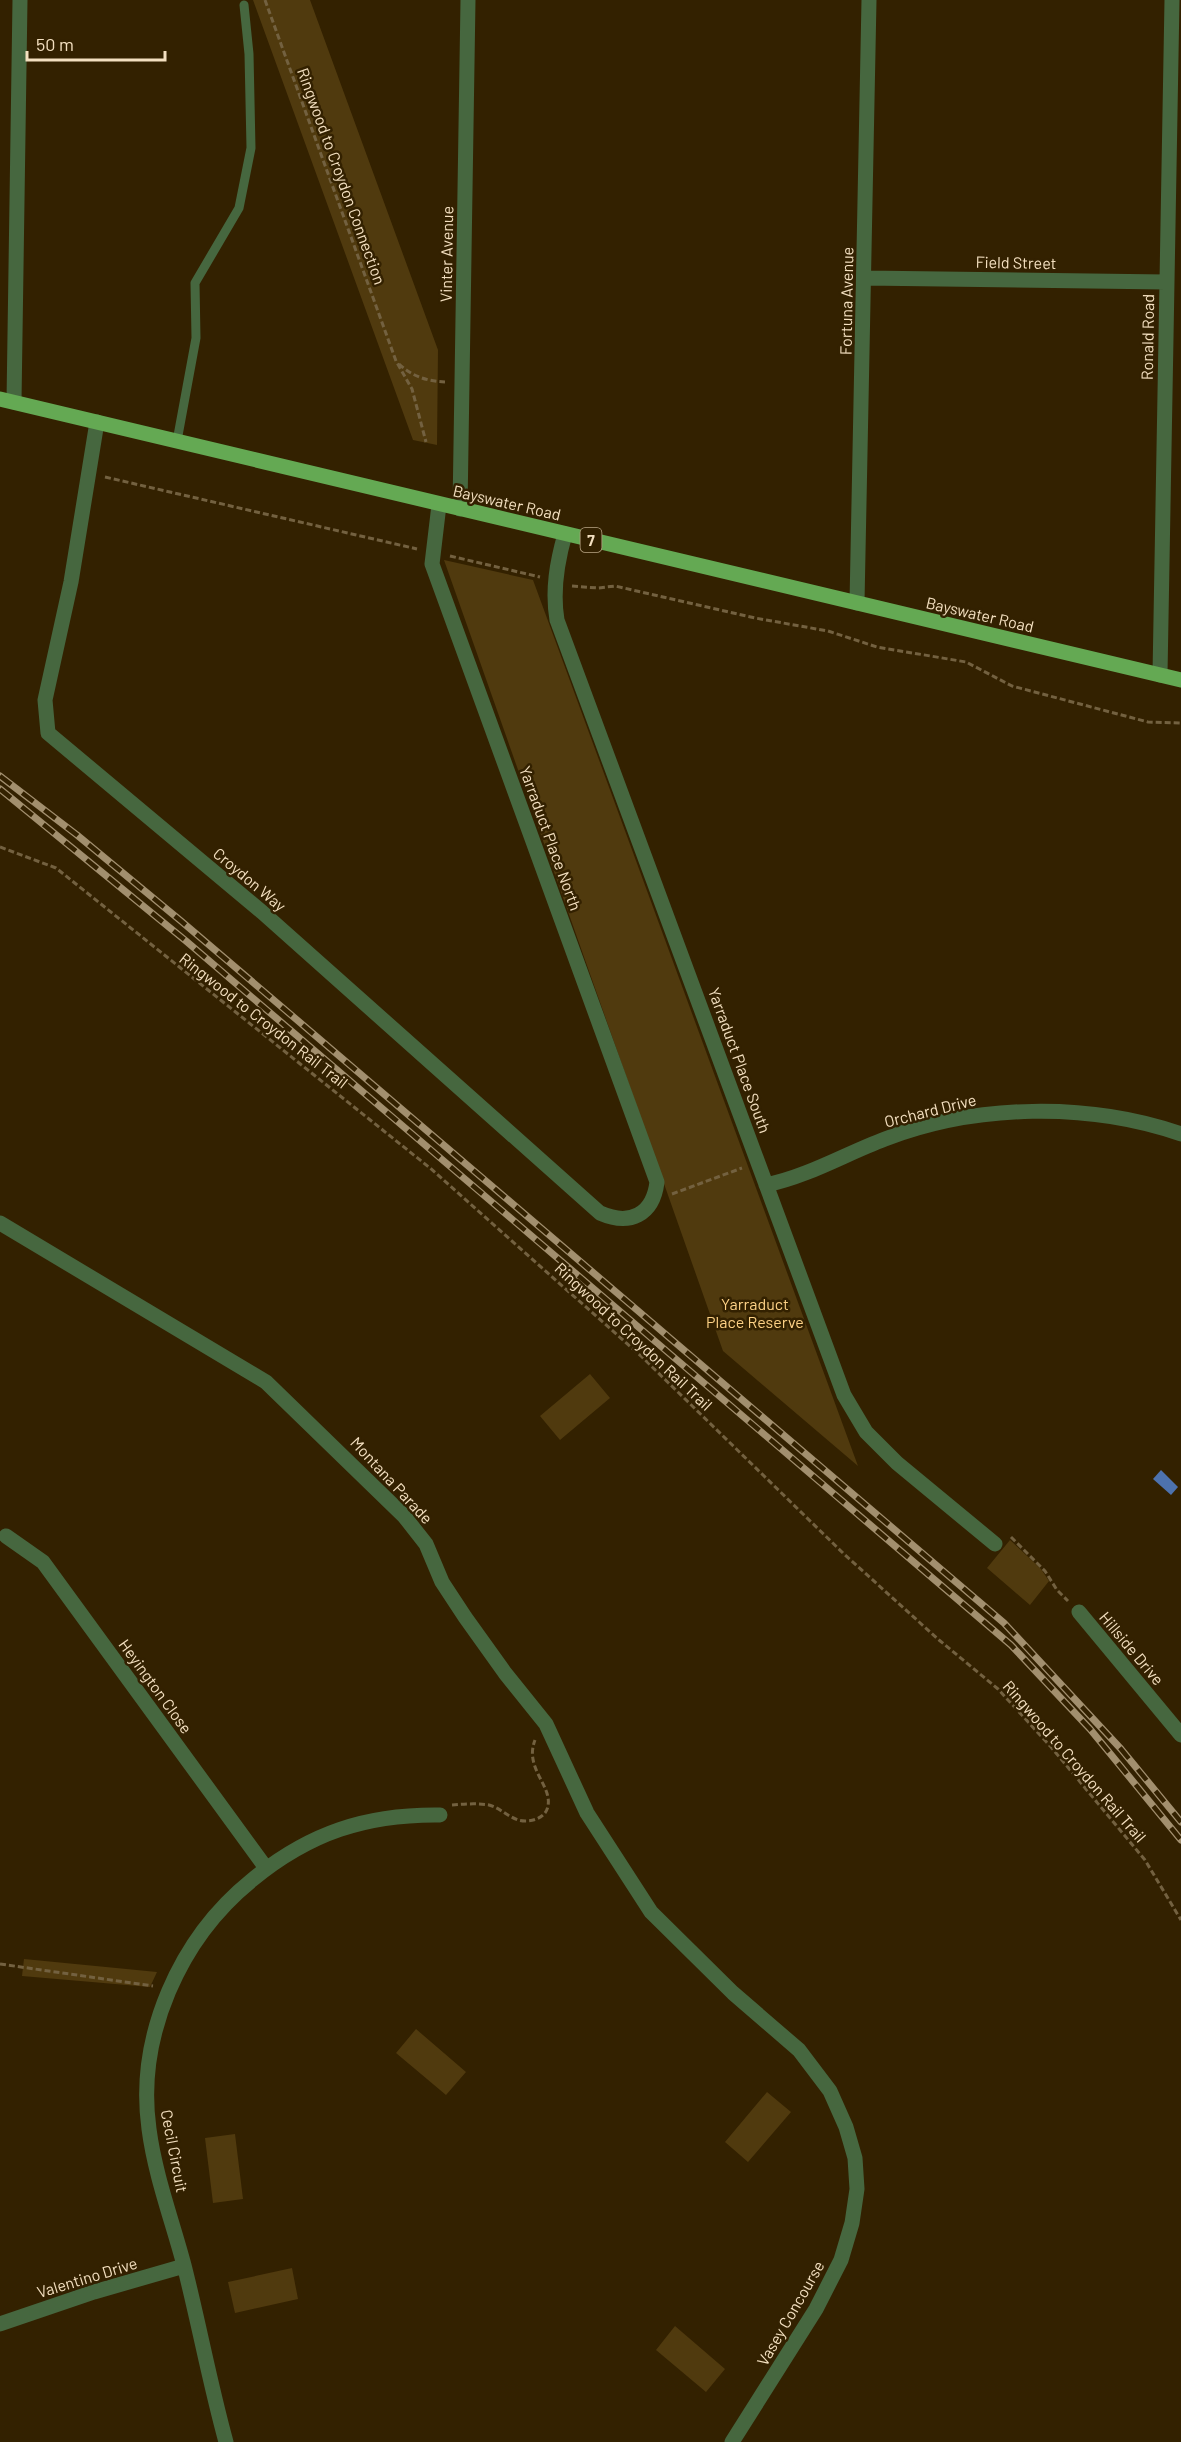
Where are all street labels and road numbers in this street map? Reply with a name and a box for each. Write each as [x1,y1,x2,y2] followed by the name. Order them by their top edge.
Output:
[294,65,390,287] street label: Ringwood to Croydon Connection
[436,206,456,302] street label: Vinter Avenue
[836,247,856,355] street label: Fortuna Avenue
[975,252,1057,272] street label: Field Street
[1137,294,1157,380] street label: Ronald Road
[451,480,563,524] street label: Bayswater Road
[580,528,602,552] road number: 7
[924,592,1036,636] street label: Bayswater Road
[516,763,586,913] street label: Yarraduct Place North
[210,843,291,915] street label: Croydon Way
[176,948,352,1092] street label: Ringwood to Croydon Rail Trail
[705,985,775,1135] street label: Yarraduct Place South
[882,1089,978,1131] street label: Orchard Drive
[551,1258,717,1414] street label: Ringwood to Croydon Rail Trail
[347,1433,437,1527] street label: Montana Parade
[1096,1607,1168,1689] street label: Hillside Drive
[115,1635,197,1737] street label: Heyington Close
[999,1676,1151,1846] street label: Ringwood to Croydon Rail Trail
[158,2108,192,2194] street label: Cecil Circuit
[35,2253,139,2301] street label: Valentino Drive
[752,2257,828,2369] street label: Vasey Concourse

